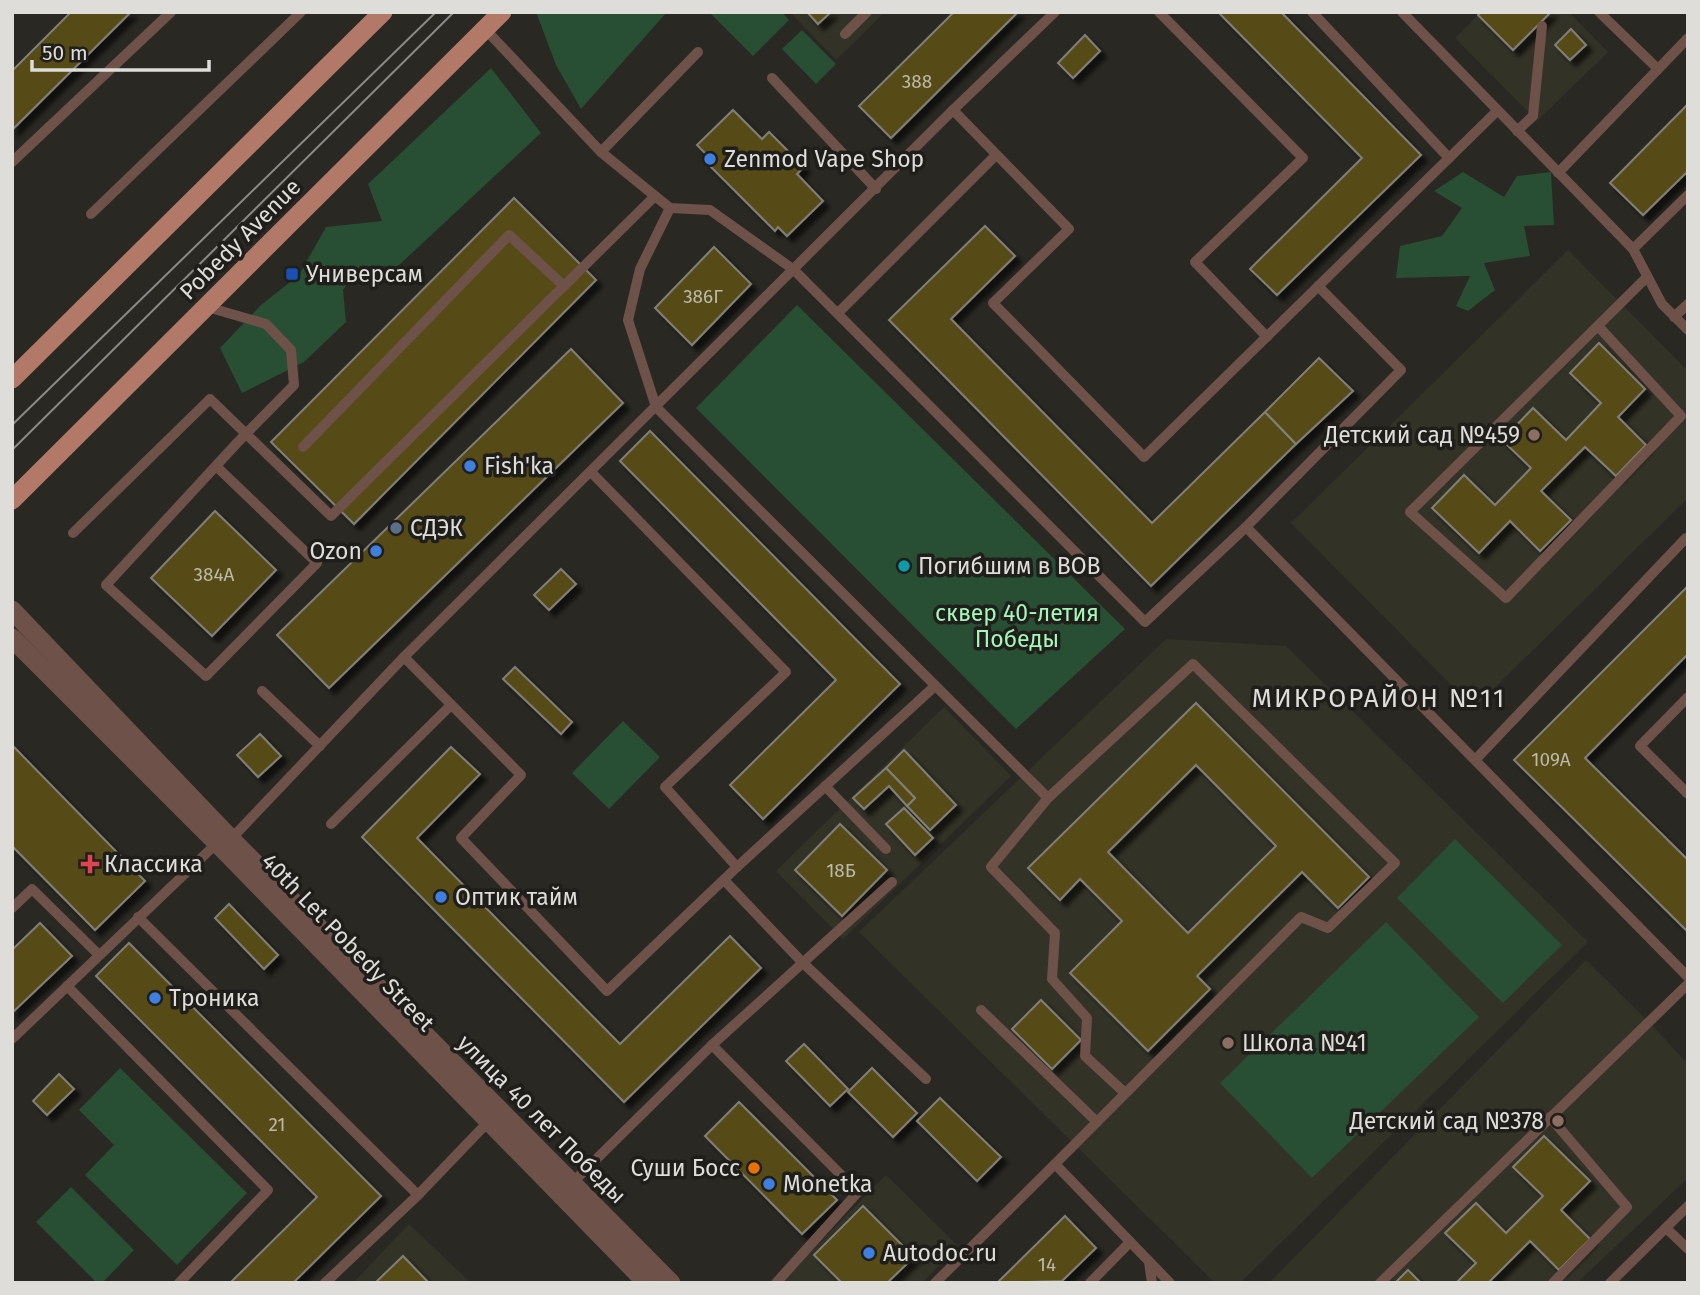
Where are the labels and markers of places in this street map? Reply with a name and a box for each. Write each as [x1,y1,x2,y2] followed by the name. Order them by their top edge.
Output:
[724,145,924,173] place label: Zenmod Vape Shop
[702,151,718,167] marker: Zenmod Vape Shop
[306,260,423,288] place label: Универсам
[284,266,300,282] marker: Универсам
[1323,421,1520,449] place label: Детский сад №459
[1526,427,1542,443] marker: Детский сад №459
[484,452,554,480] place label: Fish'ka
[462,458,478,474] marker: Fish'ka
[410,514,463,542] place label: СДЭК
[388,520,404,536] marker: СДЭК
[310,537,362,565] place label: Ozon
[368,543,384,559] marker: Ozon
[918,552,1101,580] place label: Погибшим в ВОВ
[896,558,912,574] marker: Погибшим в ВОВ
[104,850,203,878] place label: Классика
[82,856,98,872] marker: Классика
[455,883,578,911] place label: Оптик тайм
[433,889,449,905] marker: Оптик тайм
[169,984,260,1012] place label: Троника
[147,990,163,1006] marker: Троника
[1242,1029,1367,1057] place label: Школа №41
[1220,1035,1236,1051] marker: Школа №41
[1349,1107,1544,1135] place label: Детский сад №378
[1550,1113,1566,1129] marker: Детский сад №378
[630,1154,740,1182] place label: Суши Босс
[746,1160,762,1176] marker: Суши Босс
[783,1170,873,1198] place label: Monetka
[761,1176,777,1192] marker: Monetka
[883,1239,997,1267] place label: Autodoc.ru
[861,1245,877,1261] marker: Autodoc.ru

